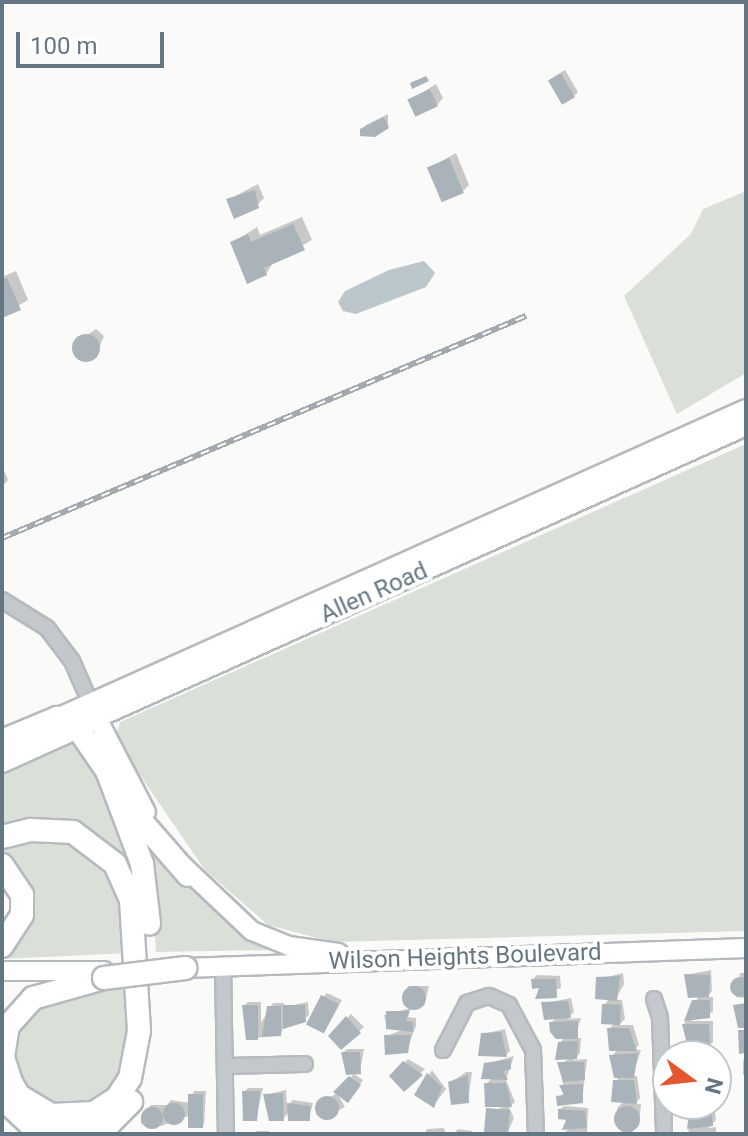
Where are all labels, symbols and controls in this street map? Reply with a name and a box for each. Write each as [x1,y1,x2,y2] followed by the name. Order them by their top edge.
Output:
[20,16,168,66] scale bar
[30,32,97,60] text: 100 m
[316,557,432,629] street label: Allen Road
[328,938,602,976] street label: Wilson Heights Boulevard
[652,1040,732,1120] north arrow
[700,1075,728,1097] text: N

